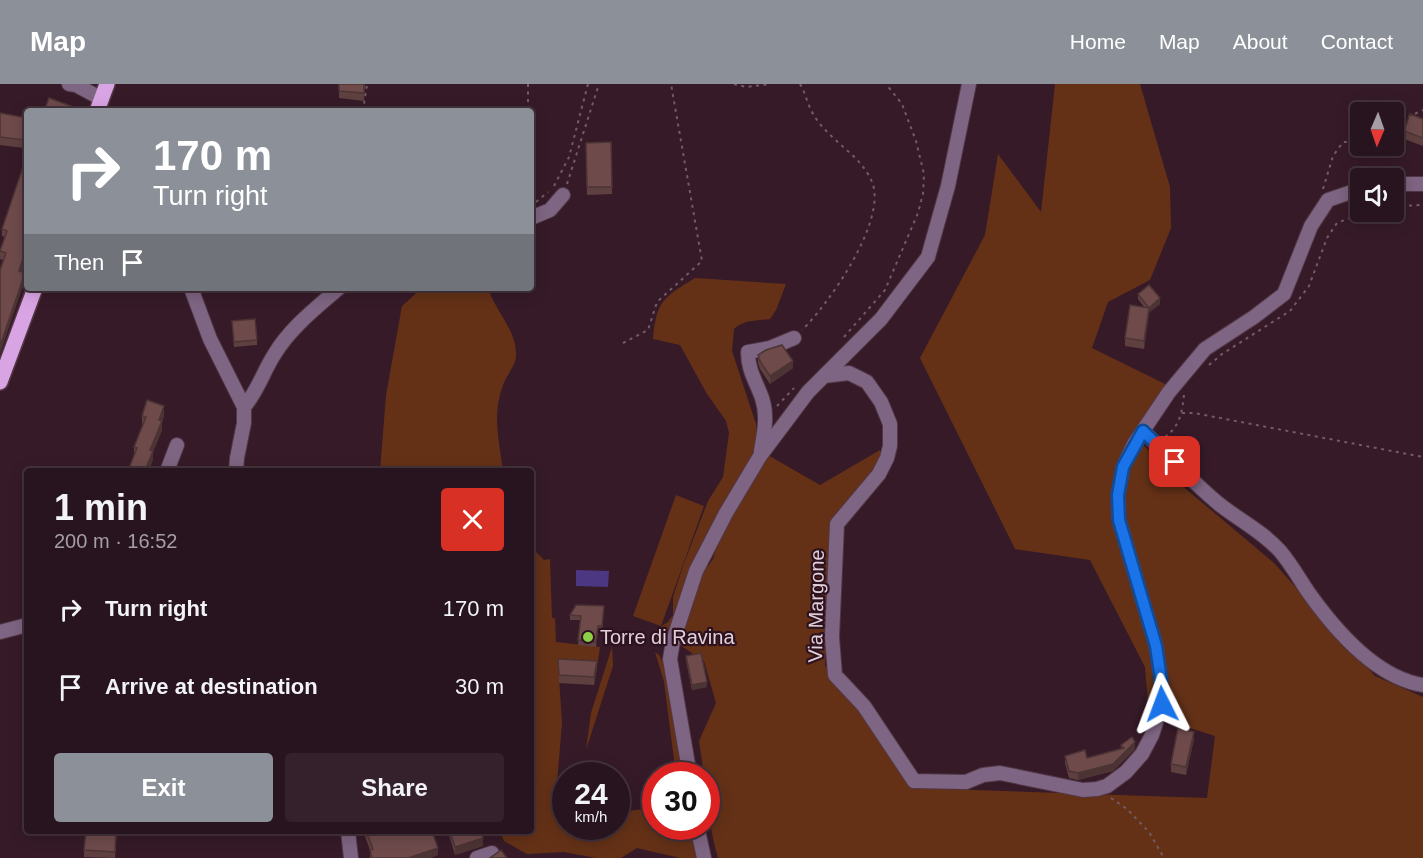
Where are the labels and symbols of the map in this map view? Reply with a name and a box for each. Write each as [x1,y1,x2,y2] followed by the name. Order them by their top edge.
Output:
[1350,102,1404,156] north arrow
[1149,436,1200,487] pin
[804,549,828,663] street label: Via Margone
[600,626,735,648] place label: Torre di Ravina
[581,630,595,644] marker: Torre di Ravina
[1130,672,1194,736] position arrow
[642,762,720,840] speed limit sign: 30

